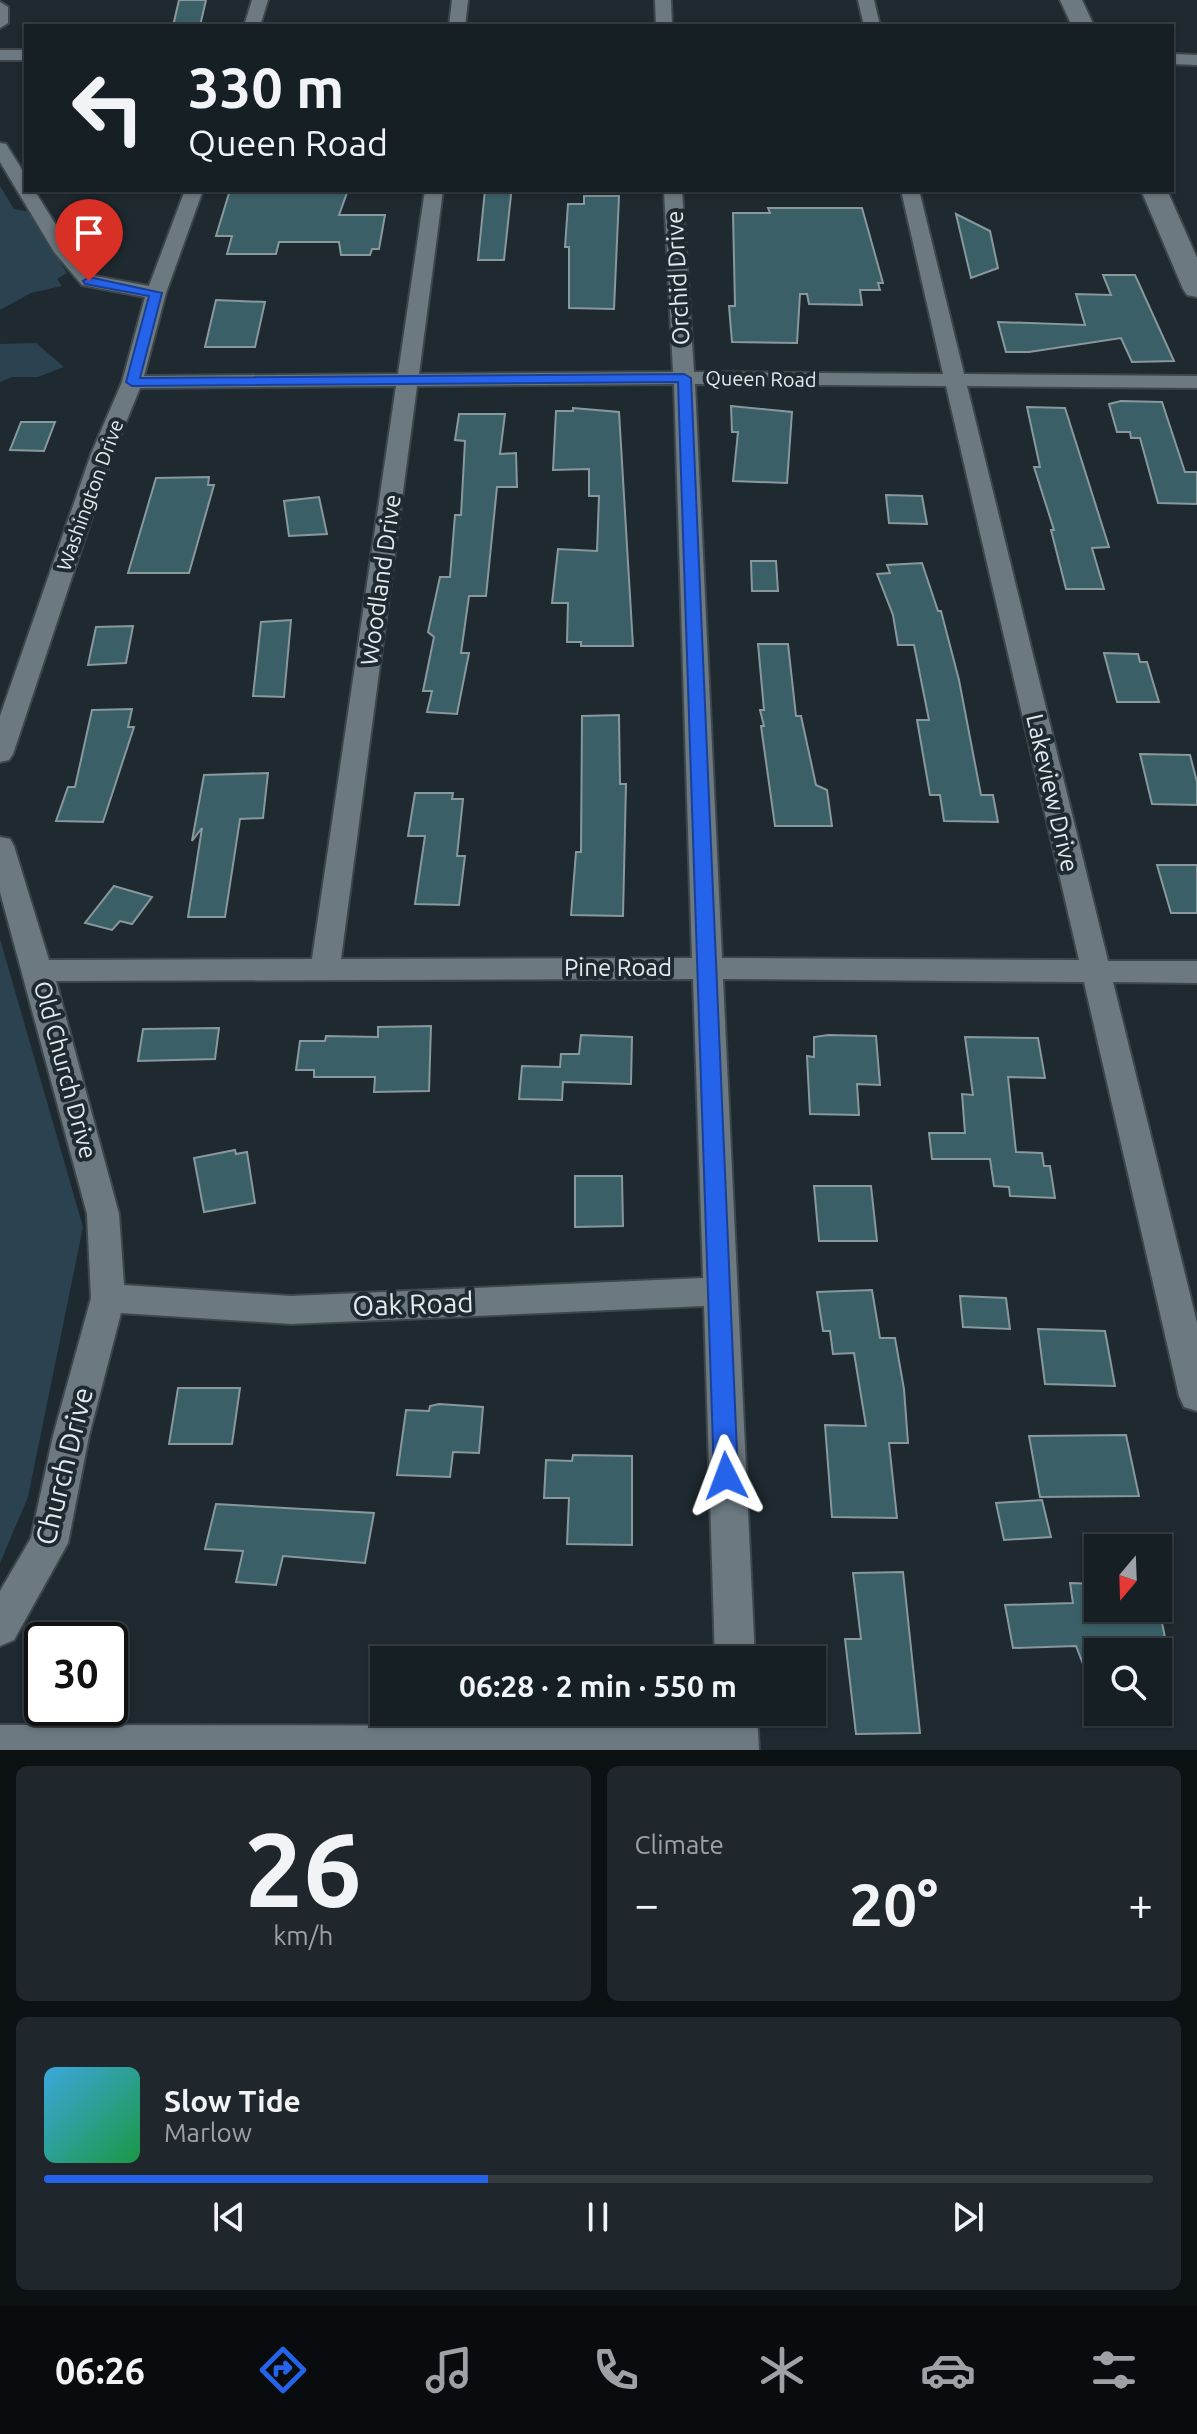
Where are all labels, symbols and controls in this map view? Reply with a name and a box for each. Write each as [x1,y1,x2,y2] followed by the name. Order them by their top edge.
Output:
[56,56,160,160] icon: left
[188,56,344,119] text: 330 m
[188,122,388,163] text: Queen Road
[55,199,123,281] pin
[660,210,695,346] street label: Orchid Drive
[67,211,111,255] icon: arrive
[705,366,817,391] street label: Queen Road
[52,416,128,573] street label: Washington Drive
[355,493,406,667] street label: Woodland Drive
[1021,711,1084,874] street label: Lakeview Drive
[564,954,672,981] street label: Pine Road
[29,978,102,1162] street label: Old Church Drive
[352,1286,474,1321] street label: Oak Road
[29,1384,98,1548] street label: Church Drive
[684,1434,768,1518] position arrow
[1084,1534,1172,1622] north arrow
[1084,1534,1172,1726] map controls
[24,1622,128,1726] speed limit sign: 30
[1084,1638,1172,1726] button: search
[459,1669,737,1703] text: 06:28 · 2 min · 550 m
[245,1810,362,1927] text: 26
[635,1830,724,1859] text: Climate
[849,1870,938,1937] text: 20°
[635,1879,659,1928] text: −
[1128,1879,1153,1928] text: +
[273,1921,333,1950] text: km/h
[164,2084,301,2118] text: Slow Tide
[164,2118,252,2147] text: Marlow
[207,2195,251,2239] icon: previous
[576,2195,620,2239] icon: pause
[946,2195,990,2239] icon: next
[255,2342,311,2398] icon: directions
[421,2342,477,2398] icon: music
[588,2342,644,2398] icon: phone
[754,2342,810,2398] icon: climate
[920,2342,976,2398] icon: car
[1086,2342,1142,2398] icon: filters
[55,2350,145,2391] text: 06:26

